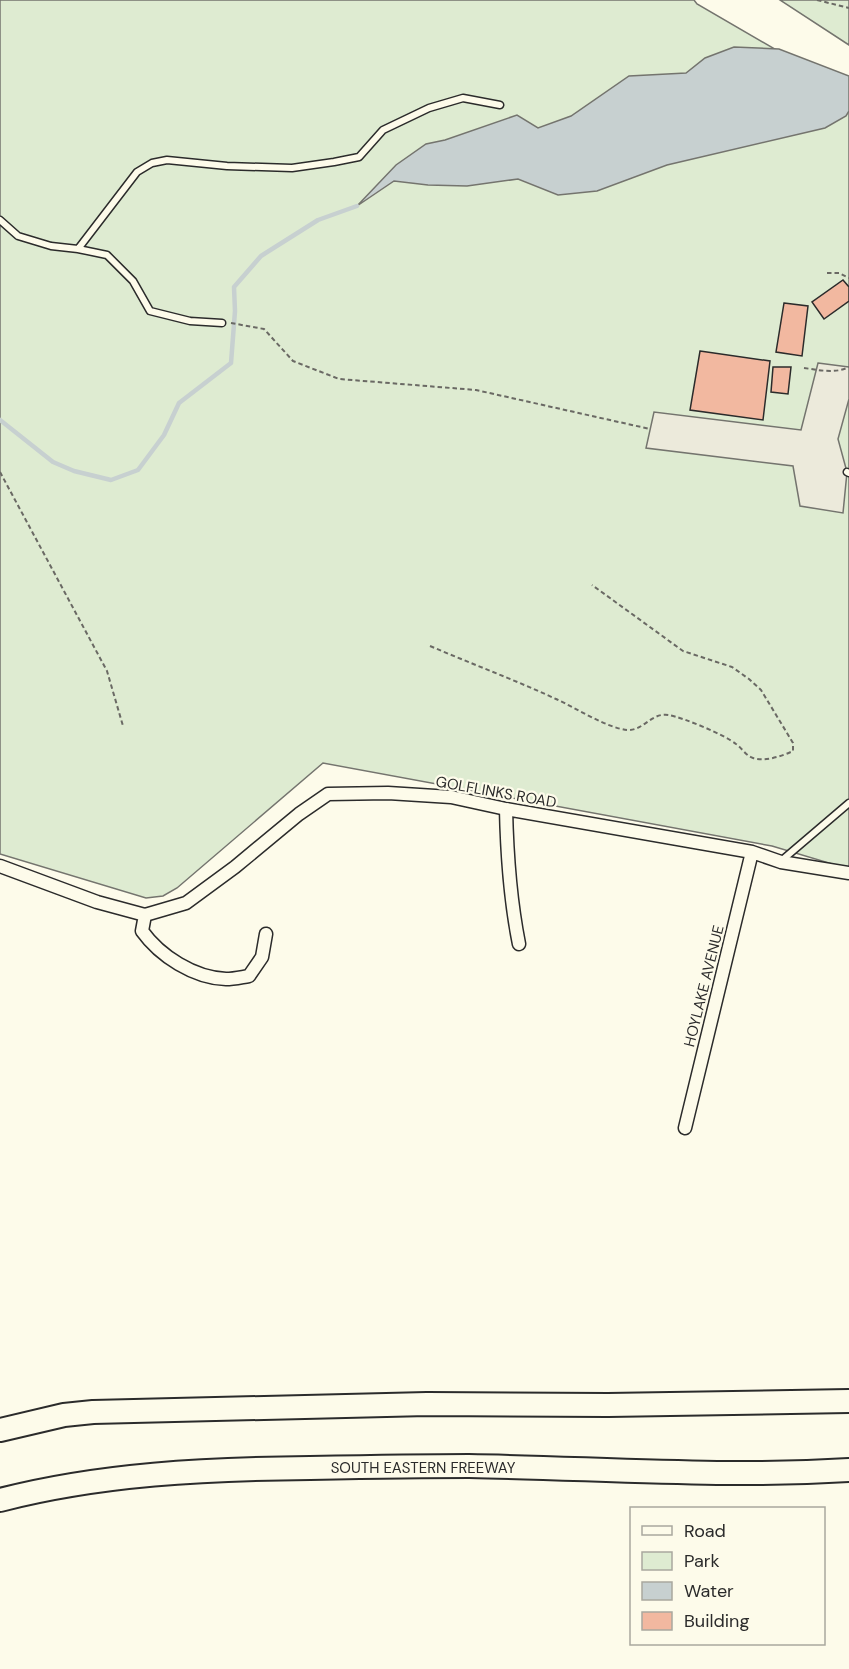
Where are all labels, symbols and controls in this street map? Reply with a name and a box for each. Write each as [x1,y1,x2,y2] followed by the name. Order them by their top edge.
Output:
[434,772,558,812] street label: GOLFLINKS ROAD
[679,923,729,1049] street label: HOYLAKE AVENUE
[331,1458,516,1478] street label: SOUTH EASTERN FREEWAY
[630,1507,825,1645] legend
[684,1519,726,1543] text: Road
[684,1549,720,1573] text: Park
[684,1579,734,1603] text: Water
[684,1609,749,1633] text: Building

